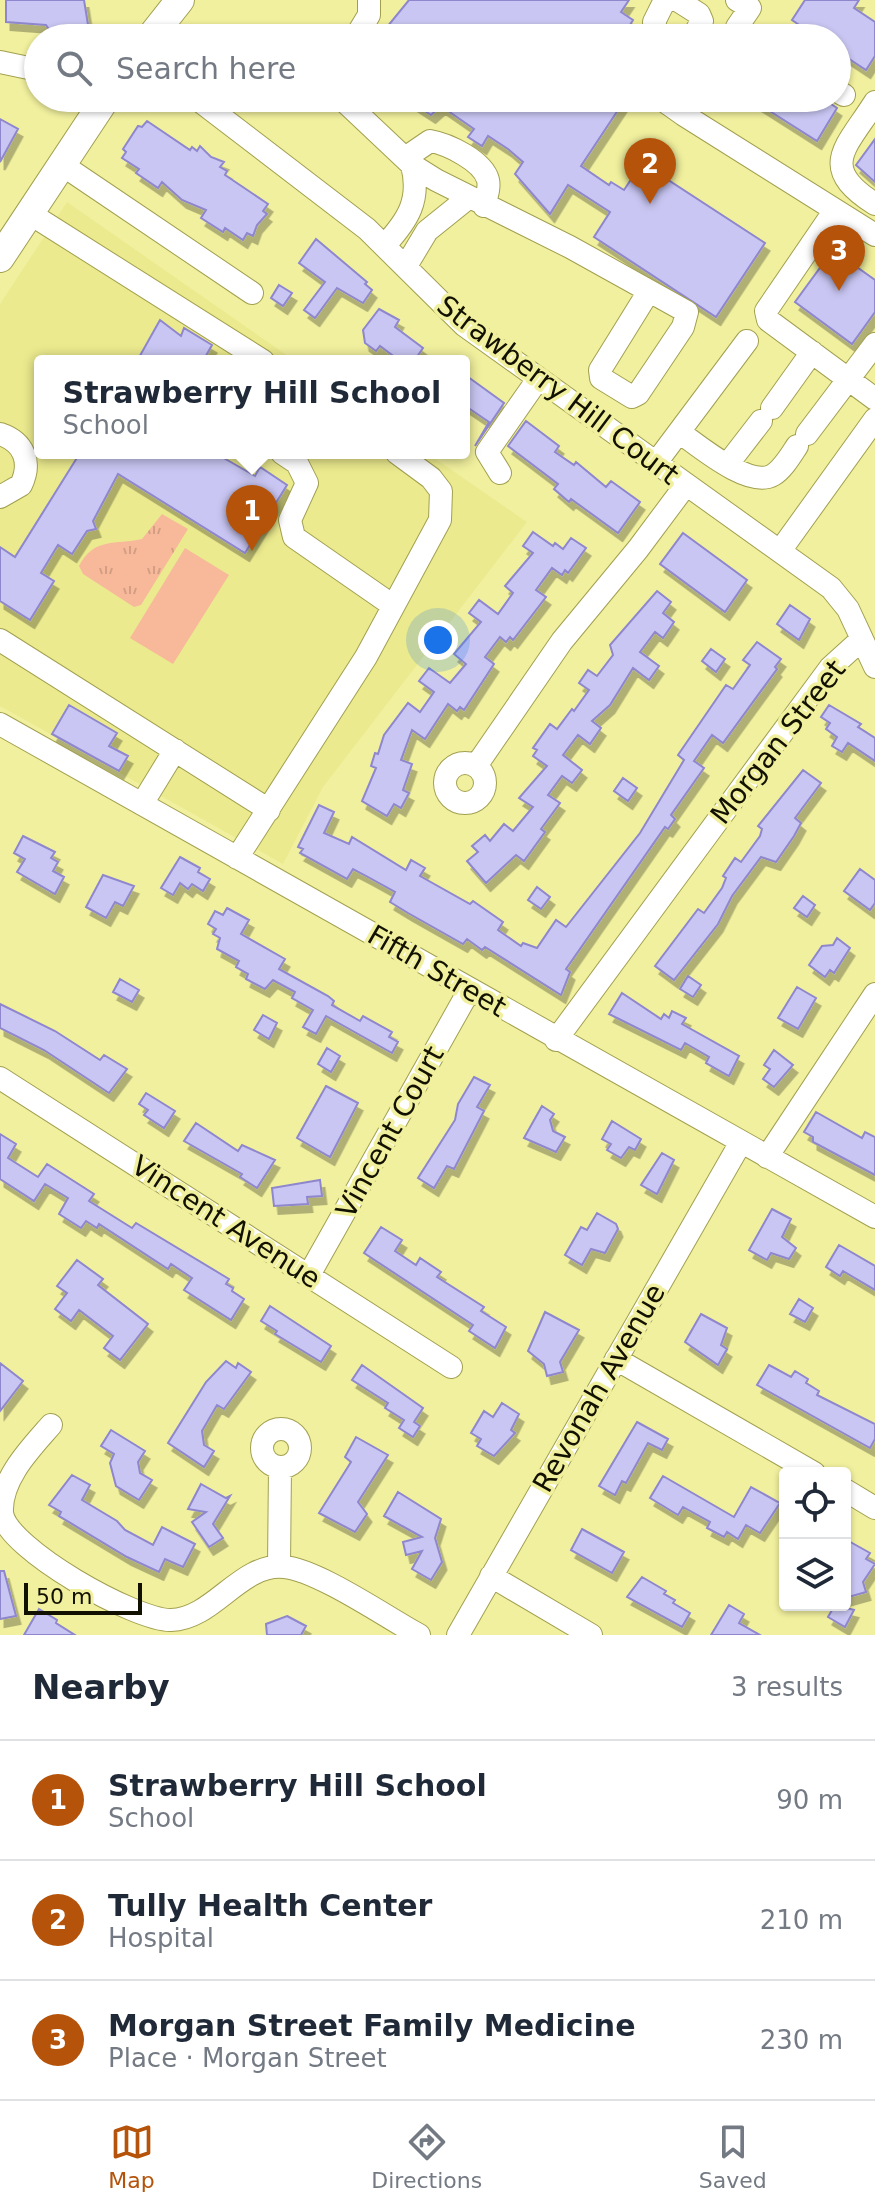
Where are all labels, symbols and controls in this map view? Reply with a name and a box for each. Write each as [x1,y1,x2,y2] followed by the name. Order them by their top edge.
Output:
[24,24,851,112] search box
[52,46,96,90] icon: search
[116,51,296,86] text: Search here
[624,138,676,204] pin: 2
[813,225,865,291] pin: 3
[431,288,685,492] street label: Strawberry Hill Court
[34,355,470,459] popup
[63,375,441,410] text: Strawberry Hill School
[63,410,149,440] text: School
[226,485,278,551] pin: 1
[418,620,458,660] your location
[704,653,852,831] street label: Morgan Street
[362,918,512,1024] street label: Fifth Street
[329,1040,451,1224] street label: Vincent Court
[125,1149,327,1295] street label: Vincent Avenue
[526,1278,672,1498] street label: Revonah Avenue
[779,1467,851,1611] map controls
[779,1467,851,1539] button: locate
[779,1539,851,1611] button: layers
[24,1579,142,1615] scale bar
[36,1584,92,1609] text: 50 m
[32,1667,170,1707] text: Nearby
[731,1672,843,1702] text: 3 results
[108,1768,487,1803] text: Strawberry Hill School
[49,1785,67,1815] text: 1
[776,1785,843,1815] text: 90 m
[108,1803,194,1833] text: School
[108,1888,432,1923] text: Tully Health Center
[49,1905,67,1935] text: 2
[760,1905,843,1935] text: 210 m
[108,1923,214,1953] text: Hospital
[108,2008,636,2043] text: Morgan Street Family Medicine
[49,2025,67,2055] text: 3
[760,2025,843,2055] text: 230 m
[108,2043,387,2073] text: Place · Morgan Street
[108,2120,155,2193] tab: Map
[371,2120,482,2193] tab: Directions
[699,2120,767,2193] tab: Saved

